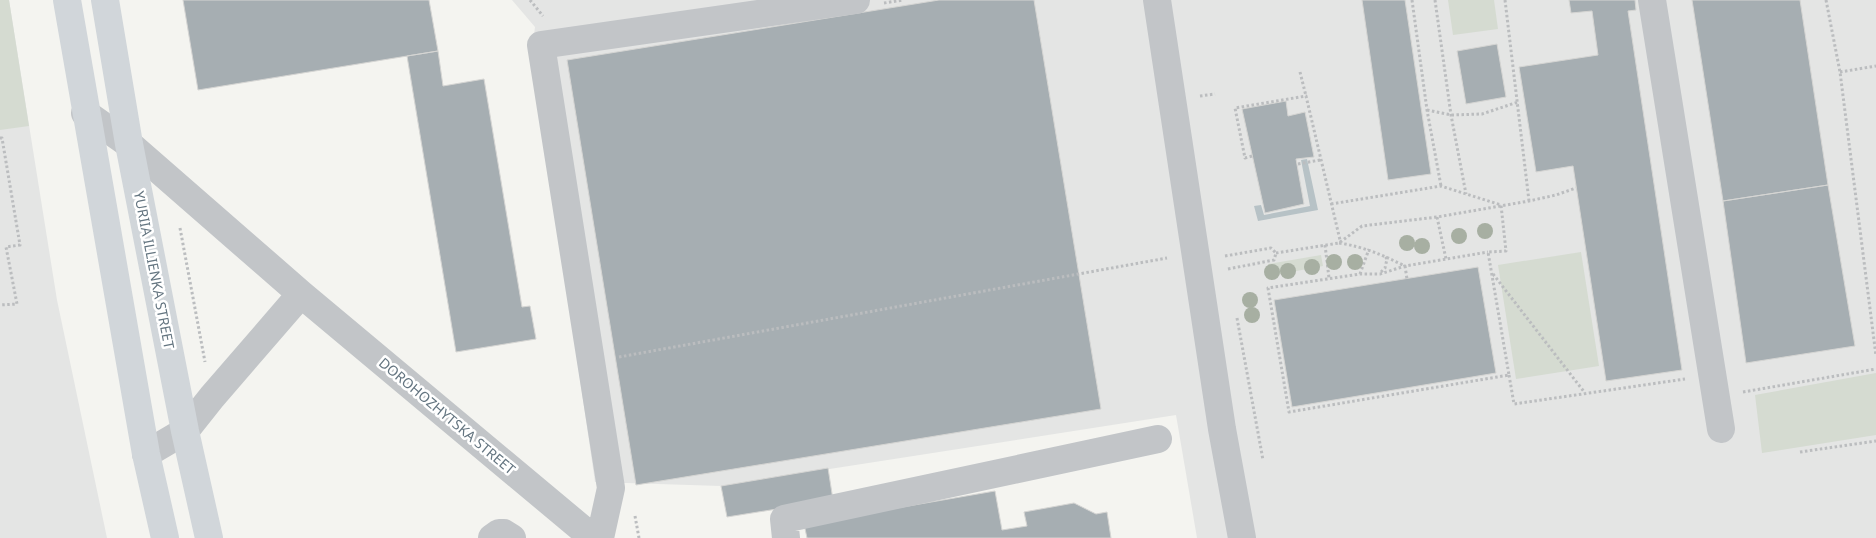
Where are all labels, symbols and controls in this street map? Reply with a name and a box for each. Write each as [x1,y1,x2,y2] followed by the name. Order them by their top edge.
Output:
[130,189,179,351] street label: YURIIA ILLIENKA STREET
[375,353,520,478] street label: DOROHOZHYTSKA STREET

